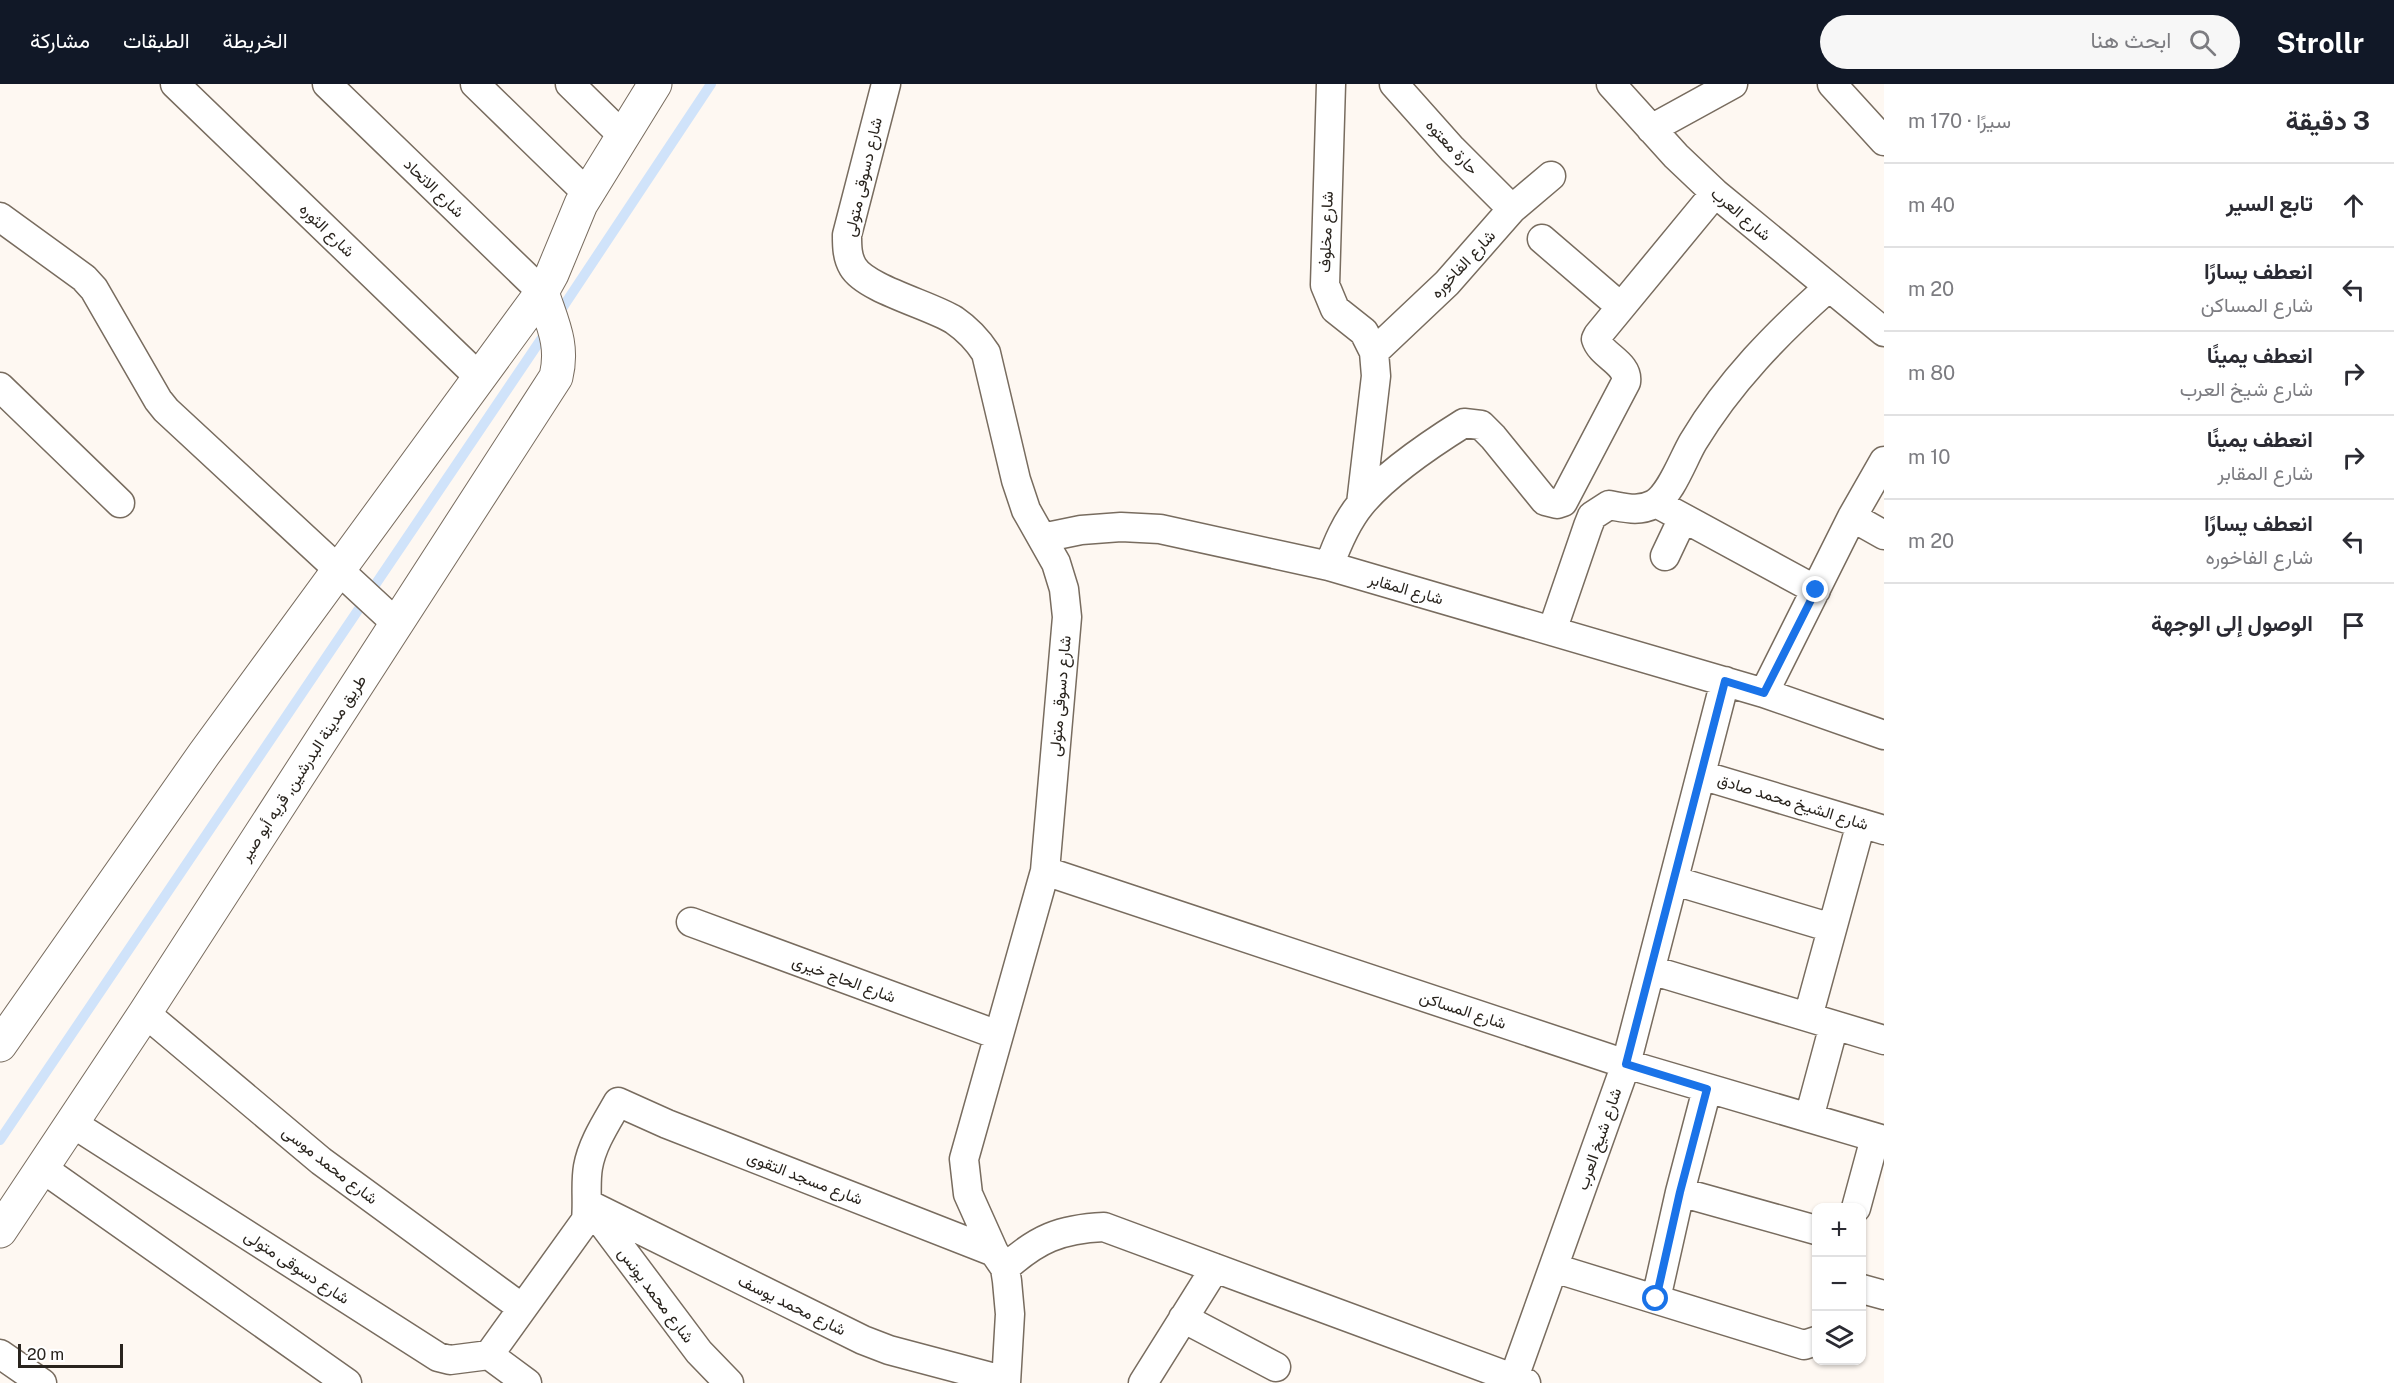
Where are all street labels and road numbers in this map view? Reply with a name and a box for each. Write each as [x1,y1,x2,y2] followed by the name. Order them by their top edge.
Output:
[1421,115,1482,179] street label: حارة معتوه
[840,116,888,239] street label: شارع دسوقى متولى
[398,155,468,223] street label: شارع الاتحاد
[1706,183,1775,246] street label: شارع العرب
[1315,191,1339,273] street label: شارع مخلوف
[294,199,358,262] street label: شارع الثوره
[1427,226,1501,303] street label: شارع الفاخوره
[1365,569,1445,611] street label: شارع المقابر
[1045,635,1077,757] street label: شارع دسوقى متولى
[235,671,371,866] street label: طريق مدينة البدرشين, قريه أبو صير
[1715,770,1871,836] street label: شارع الشيخ محمد صادق
[789,951,898,1008] street label: شارع الحاج خيرى
[1417,987,1509,1035] street label: شارع المساكن
[1573,1085,1627,1193] street label: شارع شيخ العرب
[277,1122,381,1210] street label: شارع محمد موسى
[744,1147,865,1211] street label: شارع مسجد التقوى
[240,1226,353,1310] street label: شارع دسوقى متولى
[612,1244,698,1348] street label: شارع محمد يونس
[734,1271,849,1341] street label: شارع محمد يوسف

